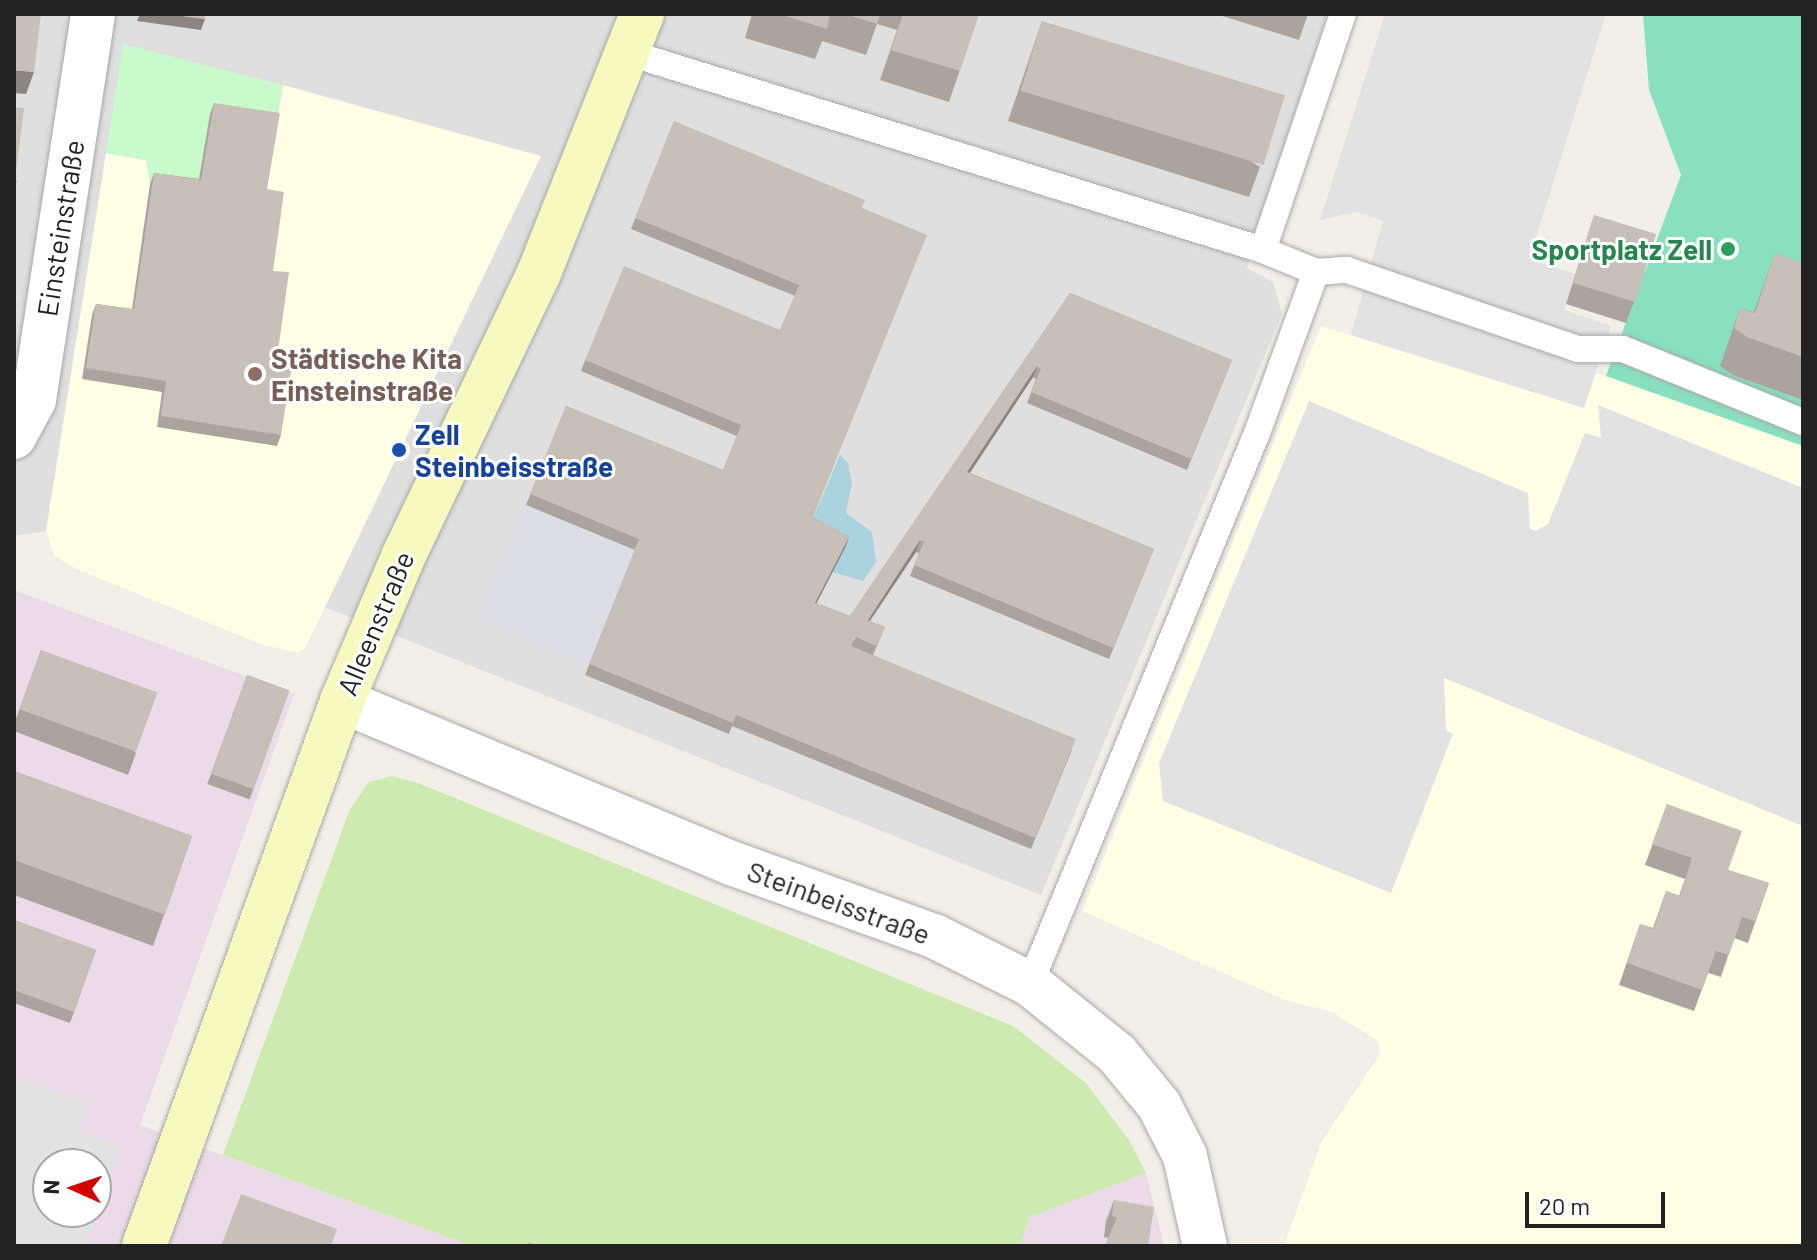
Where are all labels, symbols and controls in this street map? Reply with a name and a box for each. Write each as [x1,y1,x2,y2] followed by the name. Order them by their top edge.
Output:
[29,137,91,319] street label: Einsteinstraße
[1532,232,1712,266] place label: Sportplatz Zell
[1719,240,1737,258] marker: Sportplatz Zell
[271,341,462,407] place label: Städtische Kita Einsteinstraße
[246,365,264,383] marker: Städtische Kita Einsteinstraße
[415,417,613,483] place label: Zell Steinbeisstraße
[390,441,408,459] marker: Zell Steinbeisstraße
[330,546,420,700] street label: Alleenstraße
[743,853,935,951] street label: Steinbeisstraße
[32,1148,112,1228] north arrow
[1529,1176,1669,1226] scale bar
[37,1179,63,1195] text: N
[1539,1191,1590,1220] text: 20 m

